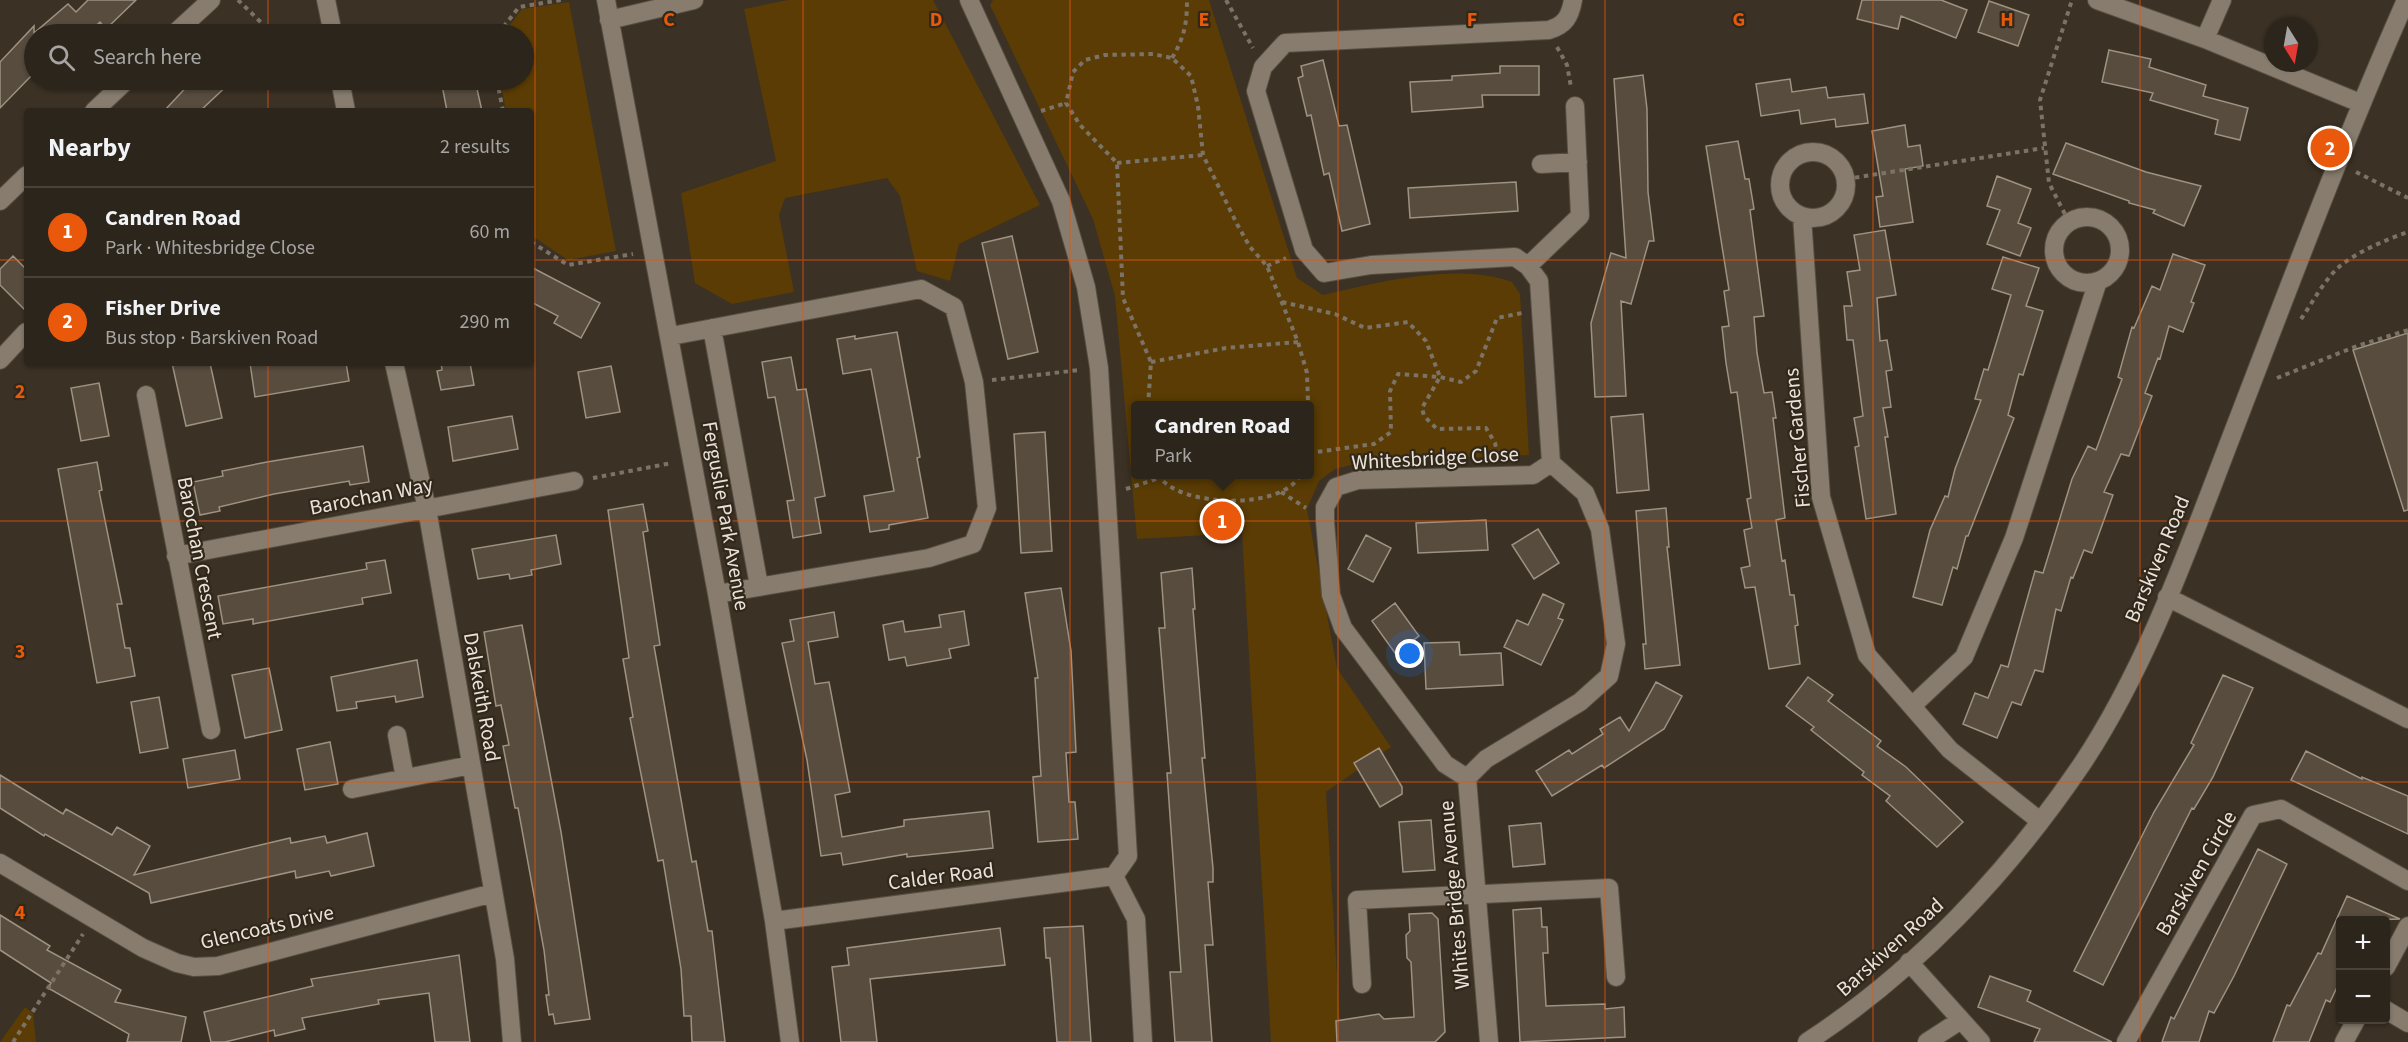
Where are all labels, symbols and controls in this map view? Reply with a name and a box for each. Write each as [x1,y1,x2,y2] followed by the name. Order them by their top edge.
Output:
[663,6,675,34] text: C
[930,6,942,34] text: D
[1199,6,1209,34] text: E
[1467,6,1477,34] text: F
[1733,6,1745,34] text: G
[2000,6,2014,34] text: H
[2264,18,2318,72] north arrow
[24,24,534,90] search box
[45,41,78,74] icon: search
[93,41,201,73] text: Search here
[2310,126,2350,170] pin: 2
[48,129,131,166] text: Nearby
[440,133,510,161] text: 2 results
[105,202,241,234] text: Candren Road
[62,218,73,246] text: 1
[470,218,510,246] text: 60 m
[105,234,315,262] text: Park · Whitesbridge Close
[105,292,221,324] text: Fisher Drive
[62,308,73,336] text: 2
[460,308,510,336] text: 290 m
[105,324,318,352] text: Bus stop · Barskiven Road
[1776,367,1818,509] street label: Fischer Gardens
[15,378,25,406] text: 2
[1131,401,1314,479] popup
[1155,410,1290,442] text: Candren Road
[695,419,757,613] street label: Ferguslie Park Avenue
[1351,439,1519,477] street label: Whitesbridge Close
[1155,442,1192,470] text: Park
[307,469,436,523] street label: Barochan Way
[170,474,230,642] street label: Barochan Crescent
[2117,491,2197,627] street label: Barskiven Road
[1202,498,1242,544] pin: 1
[456,630,508,764] street label: Dalskeith Road
[15,638,25,666] text: 3
[1395,639,1424,668] your location
[1431,799,1477,991] street label: Whites Bridge Avenue
[2148,805,2244,941] street label: Barskiven Circle
[886,855,996,897] street label: Calder Road
[1830,891,1950,1003] street label: Barskiven Road
[197,897,337,957] street label: Glencoats Drive
[15,899,26,927] text: 4
[2336,916,2390,1024] map controls
[2336,916,2390,970] button: +
[2336,970,2390,1024] button: −

